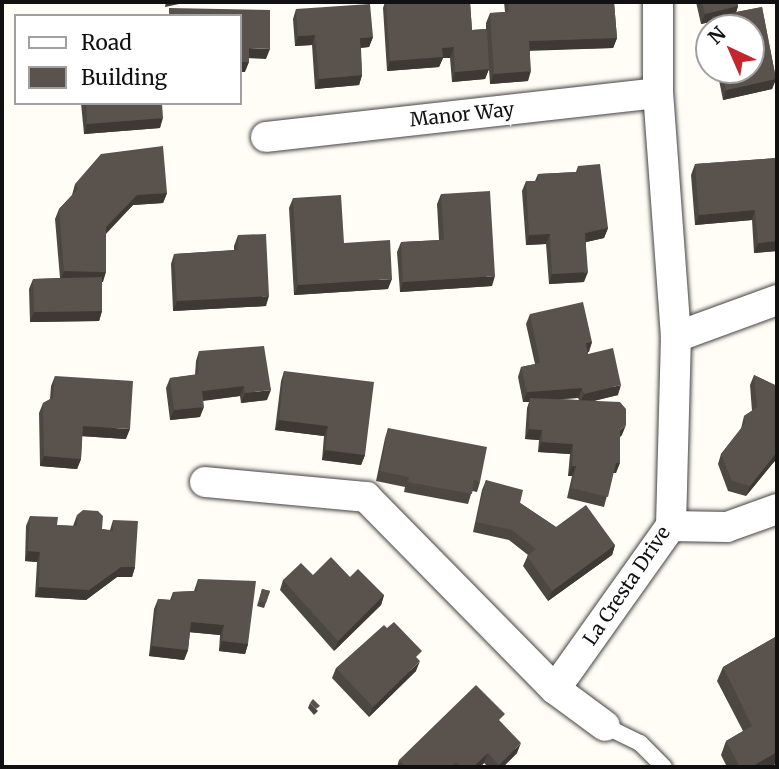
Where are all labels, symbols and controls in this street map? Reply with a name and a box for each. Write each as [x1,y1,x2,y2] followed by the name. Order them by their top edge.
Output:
[14,14,242,105] legend
[695,14,765,84] north arrow
[703,21,731,49] text: N
[81,29,132,56] text: Road
[81,64,167,91] text: Building
[409,98,515,132] street label: Manor Way
[579,522,675,650] street label: La Cresta Drive

